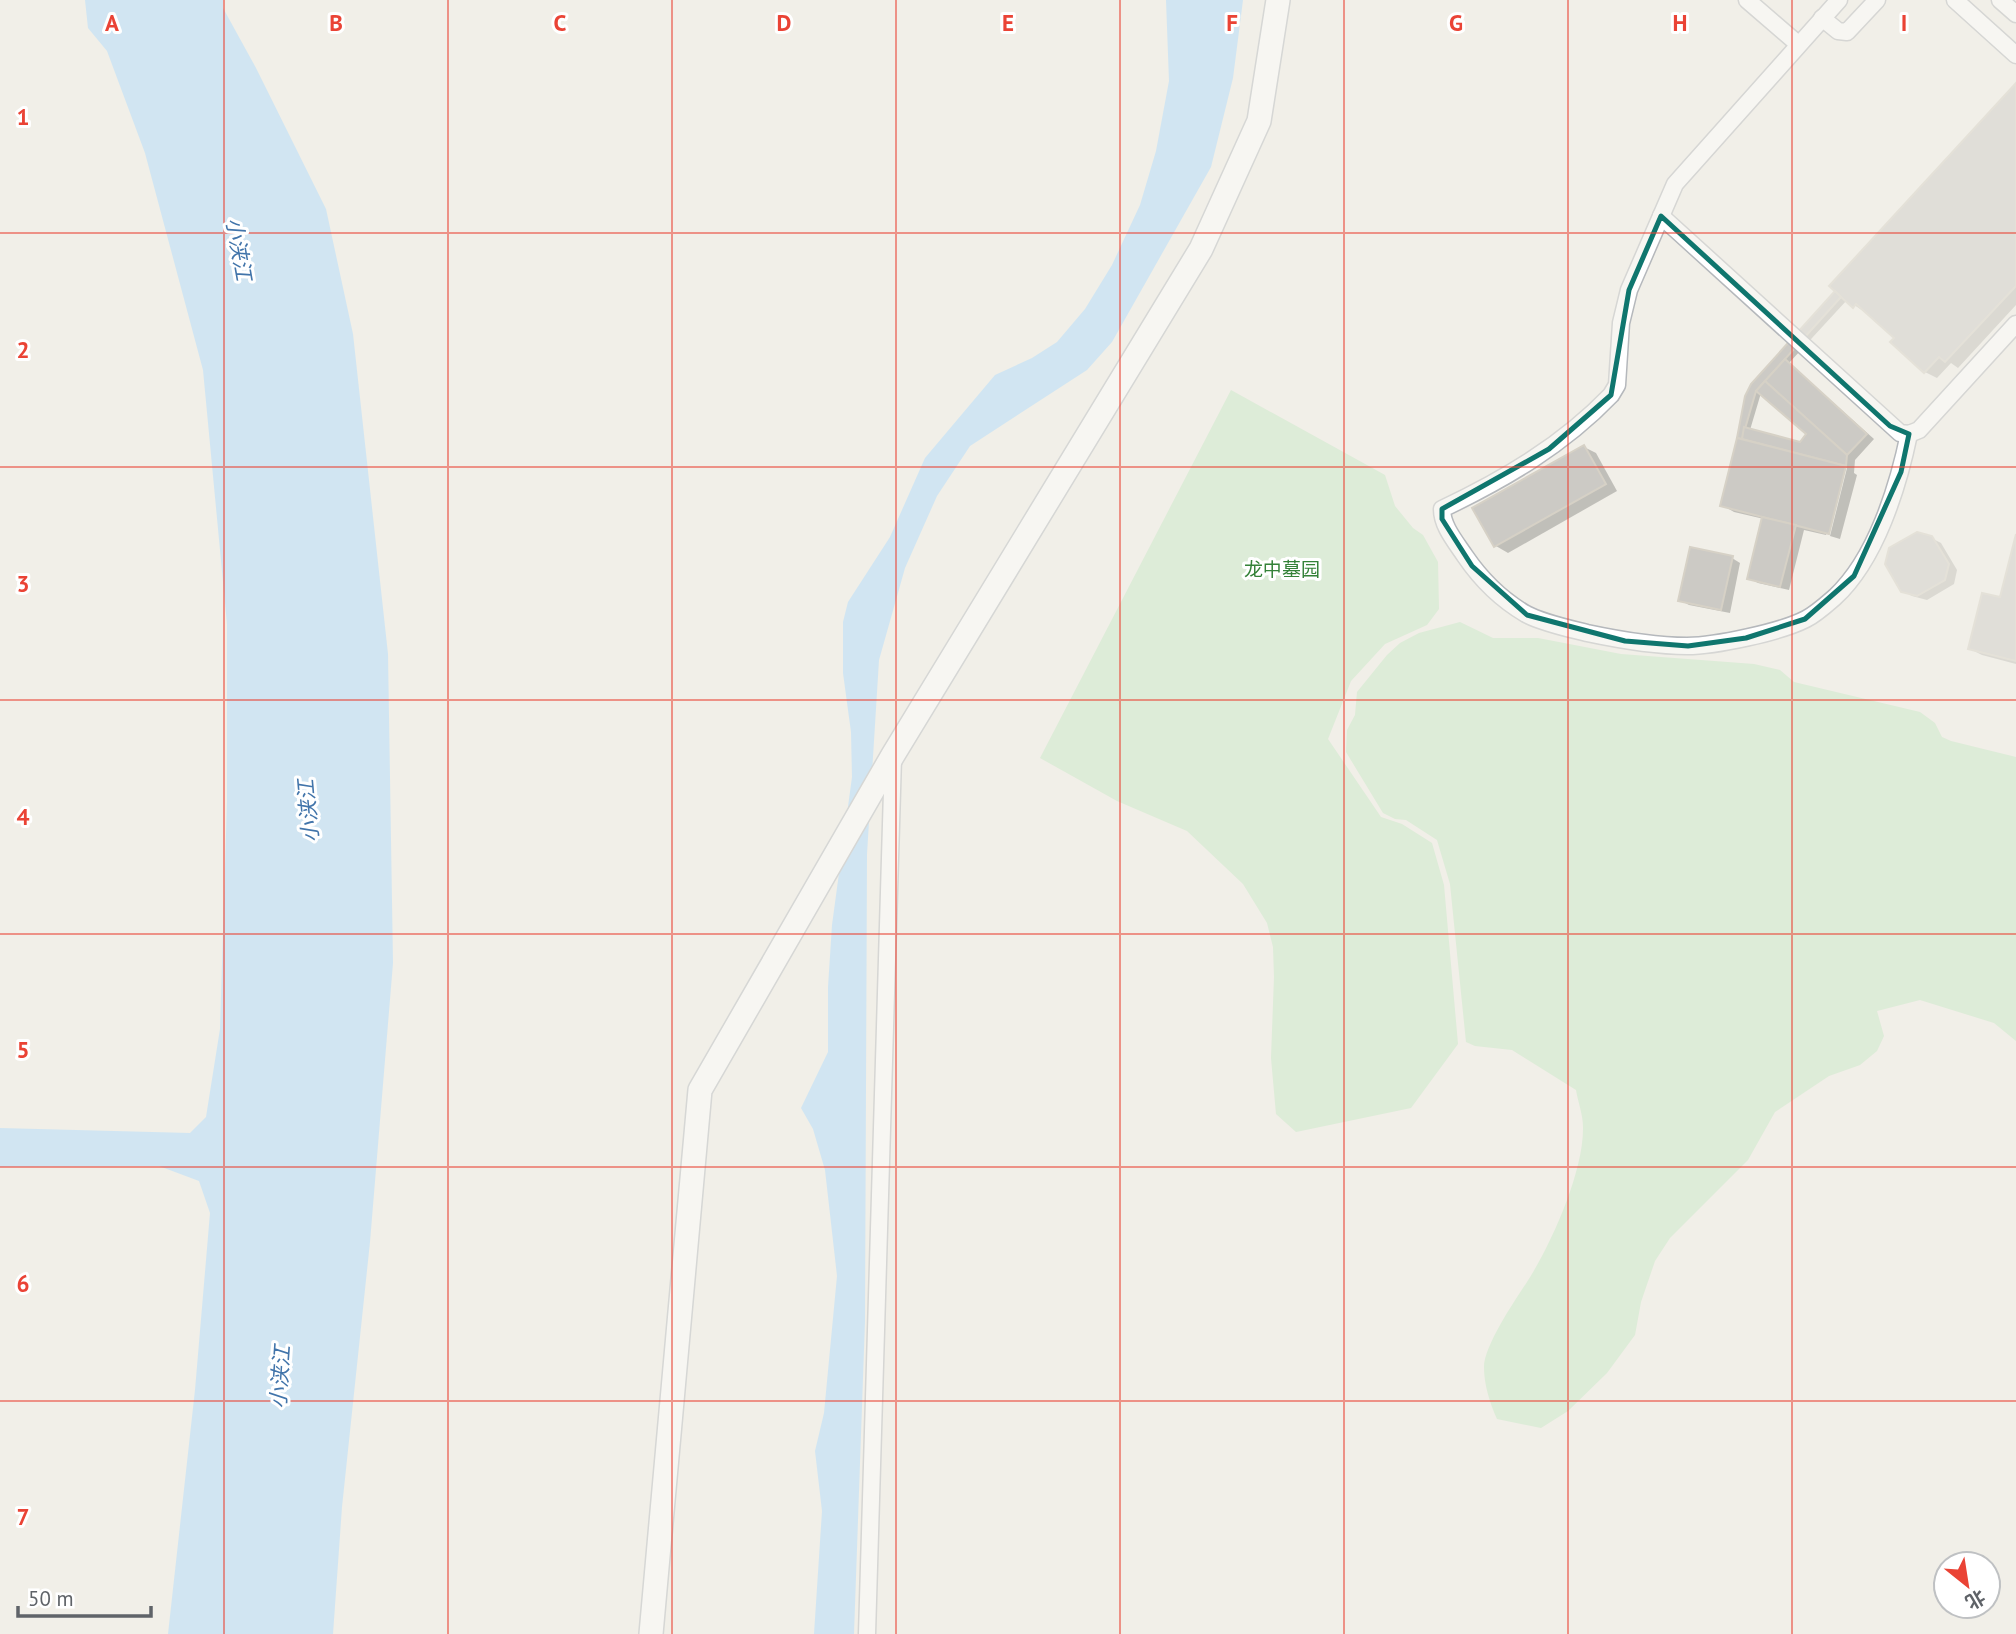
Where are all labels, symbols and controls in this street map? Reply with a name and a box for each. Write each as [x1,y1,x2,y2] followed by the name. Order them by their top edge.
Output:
[105,8,119,37] text: A
[329,8,343,37] text: B
[554,8,567,37] text: C
[777,8,791,37] text: D
[1002,8,1014,37] text: E
[1226,8,1238,37] text: F
[1449,8,1463,37] text: G
[1673,8,1687,37] text: H
[1901,8,1907,37] text: I
[16,102,30,131] text: 1
[220,216,258,284] water label: 小浃江
[16,335,30,364] text: 2
[1244,557,1320,581] park label: 龙中墓园
[16,569,30,598] text: 3
[292,776,324,844] water label: 小浃江
[16,802,30,831] text: 4
[16,1035,30,1064] text: 5
[16,1269,30,1298] text: 6
[264,1343,296,1409] water label: 小浃江
[16,1502,30,1531] text: 7
[1932,1550,2002,1620] north arrow
[18,1574,150,1618] scale bar
[28,1585,74,1612] text: 50 m
[1961,1585,1990,1615] text: 北

